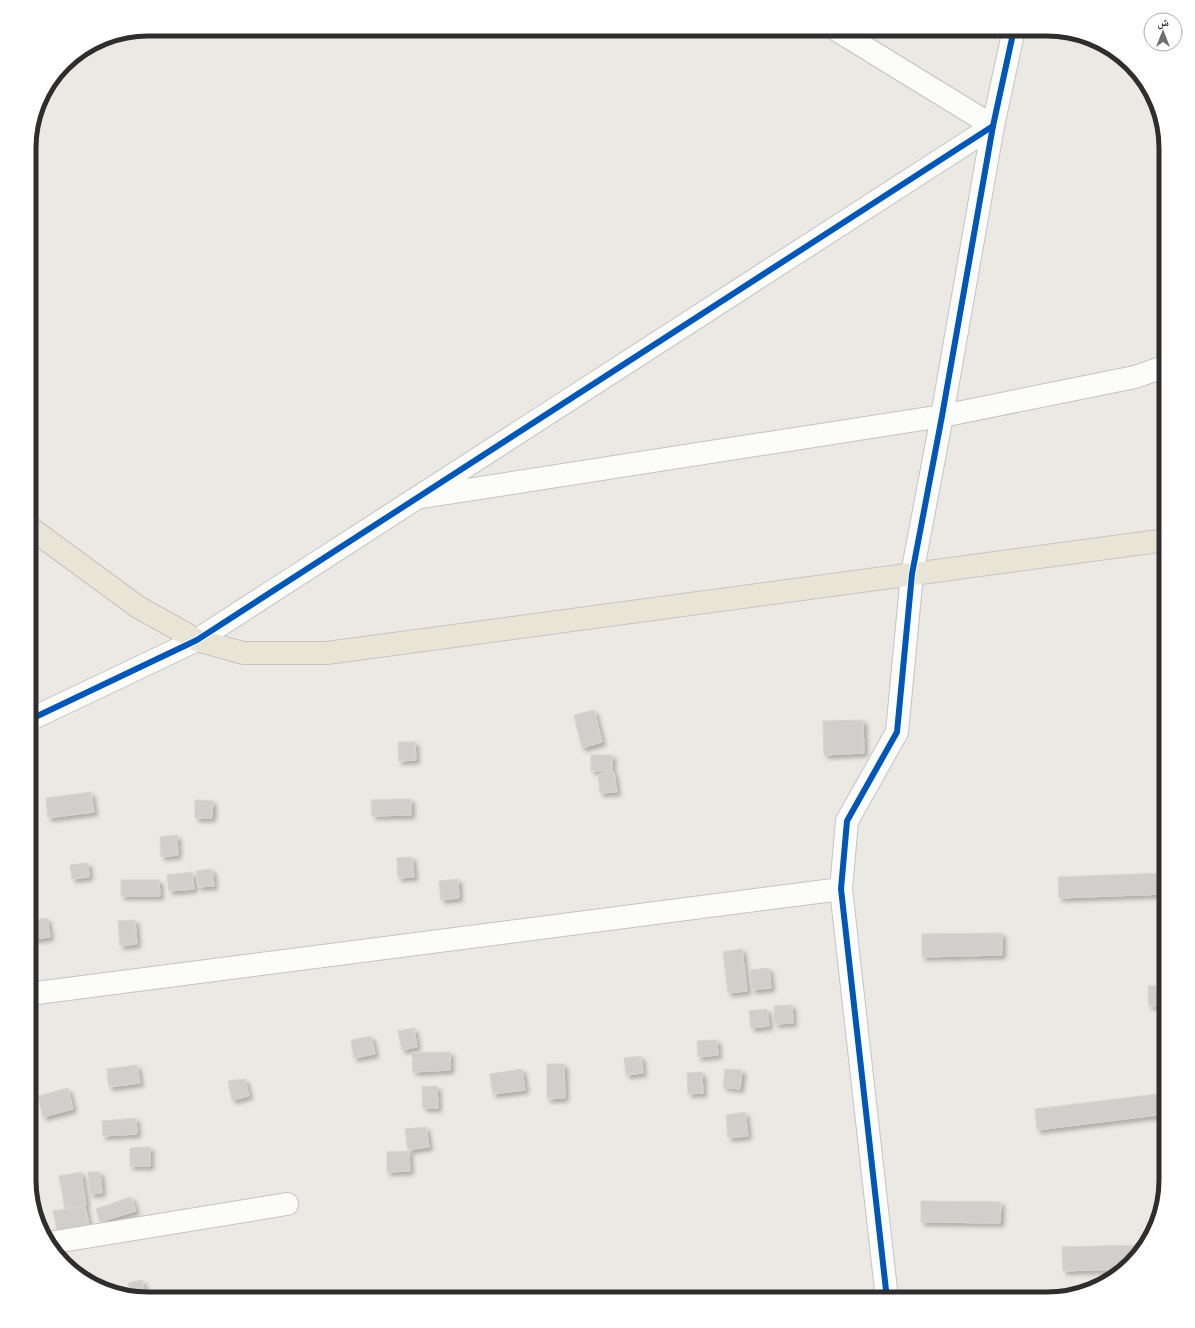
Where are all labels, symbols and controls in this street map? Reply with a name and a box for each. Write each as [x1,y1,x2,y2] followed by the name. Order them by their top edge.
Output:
[1143,12,1183,52] north arrow
[1157,14,1169,30] text: ش

